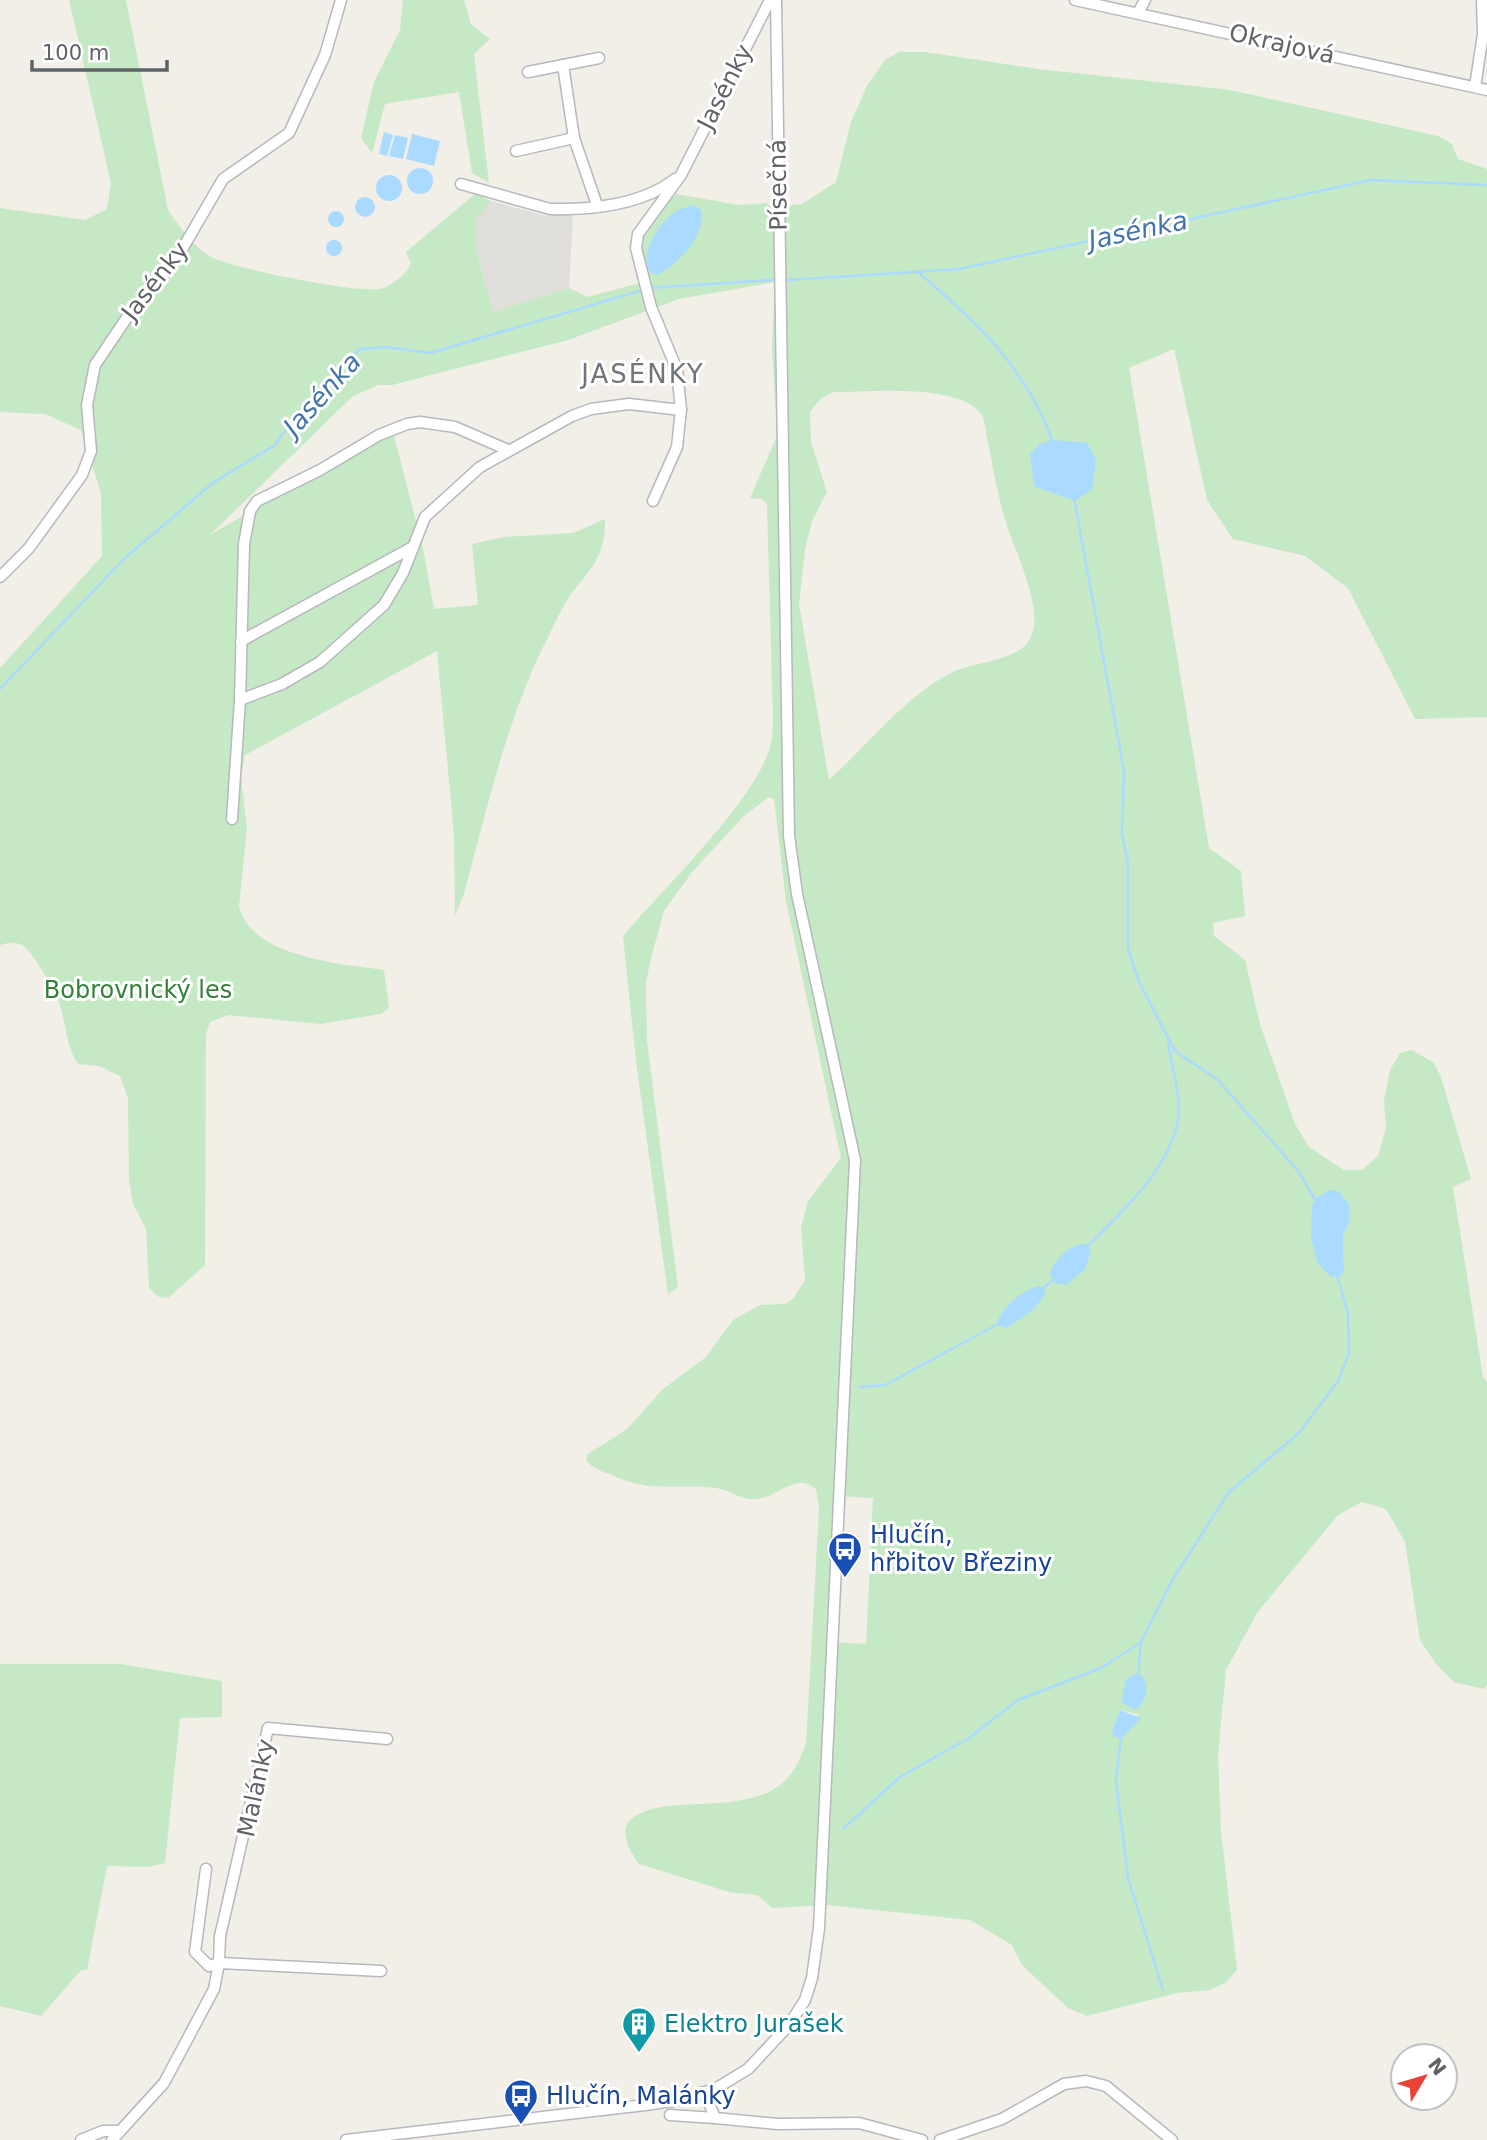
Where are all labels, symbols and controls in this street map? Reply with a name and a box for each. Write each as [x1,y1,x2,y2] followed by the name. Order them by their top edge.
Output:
[1226,18,1338,70] street label: Okrajová
[32,28,166,72] scale bar
[691,40,758,136] street label: Jasénky
[42,41,109,65] text: 100 m
[763,139,793,231] street label: Písečná
[1081,205,1190,256] water label: Jasénka
[115,236,194,327] street label: Jasénky
[274,347,367,445] water label: Jasénka
[579,358,705,389] district label: JASÉNKY
[44,976,232,1004] park label: Bobrovnický les
[870,1521,1052,1577] place label: Hlučín, hřbitov Březiny
[826,1530,864,1579] bus stop icon: Hlučín, hřbitov Březiny
[232,1737,280,1839] street label: Malánky
[620,2005,658,2054] building icon: Elektro Jurašek
[664,2010,844,2038] place label: Elektro Jurašek
[1389,2042,1459,2112] north arrow
[1424,2053,1451,2080] text: N
[502,2077,540,2126] bus stop icon: Hlučín, Malánky
[546,2082,736,2110] place label: Hlučín, Malánky

